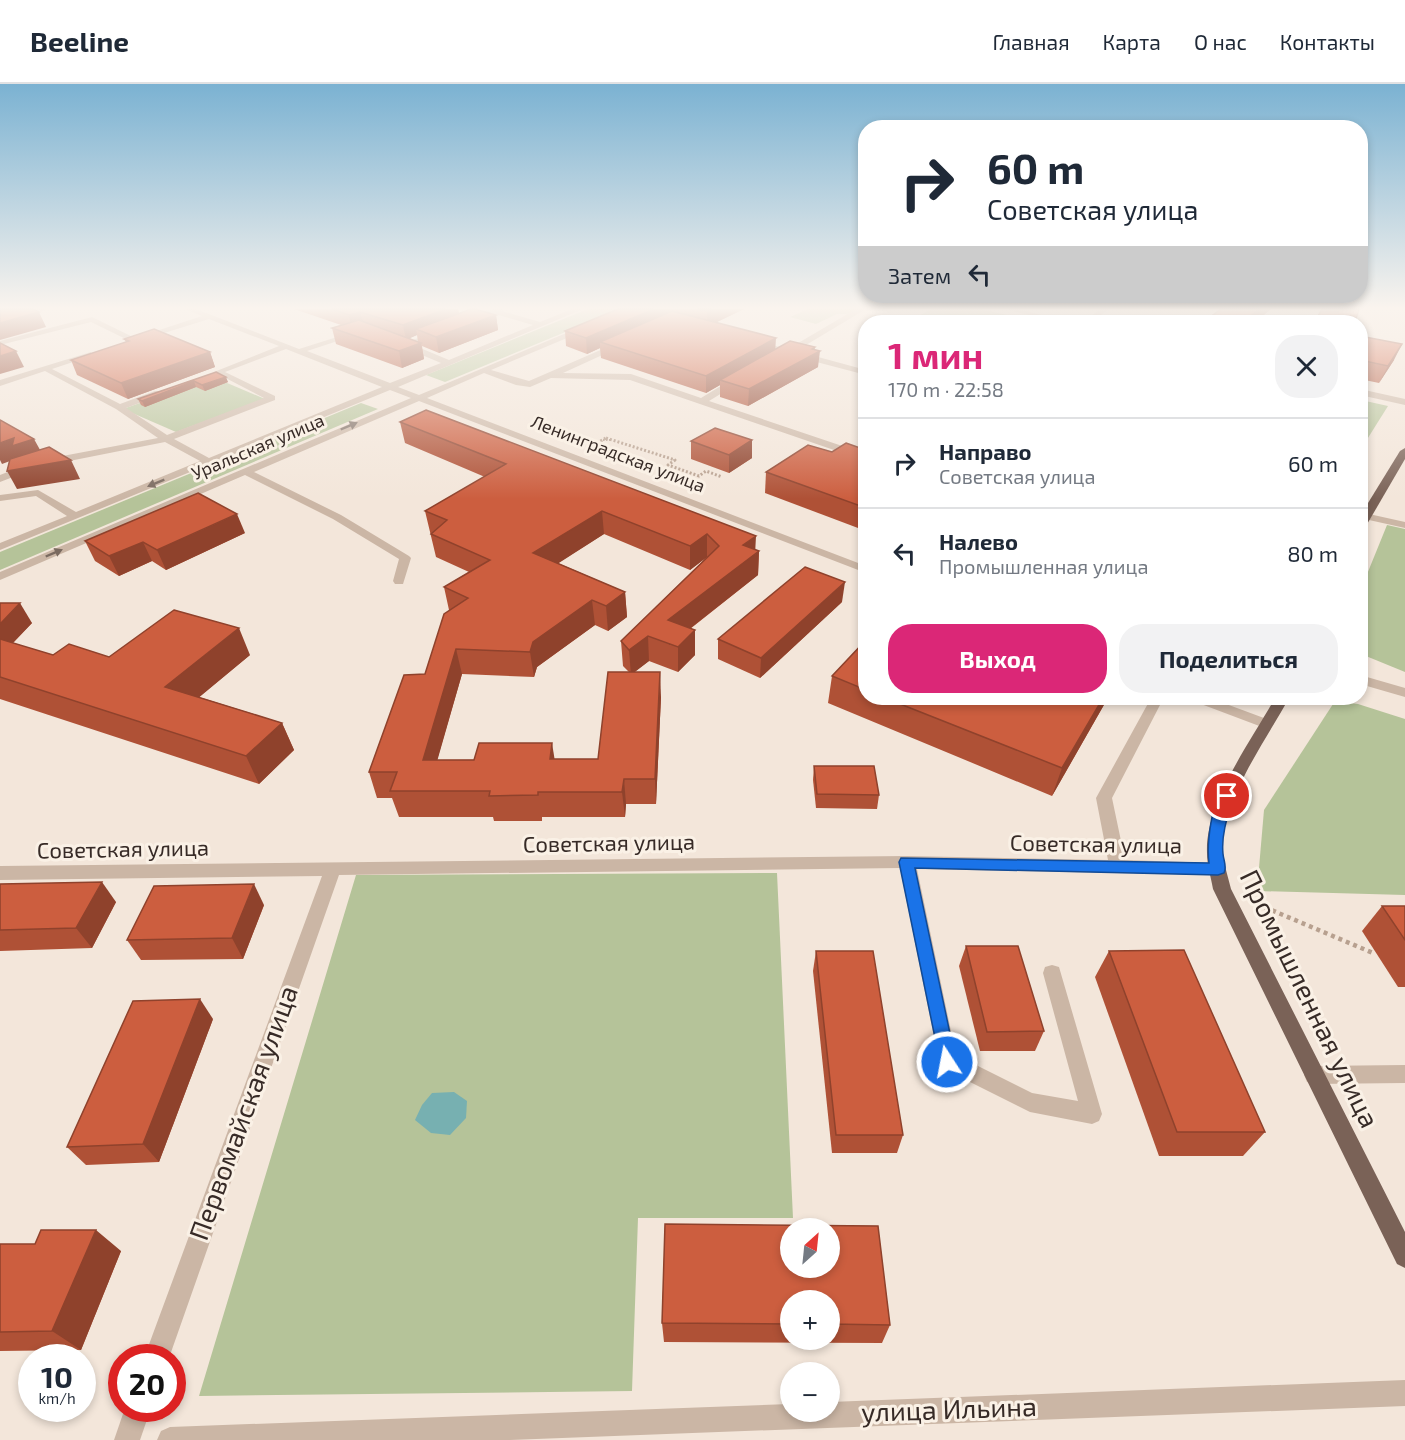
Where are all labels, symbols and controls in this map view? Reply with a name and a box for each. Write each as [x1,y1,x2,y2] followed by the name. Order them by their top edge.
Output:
[30,24,129,58] text: Beeline
[993,29,1070,54] text: Главная
[1103,29,1161,54] text: Карта
[1194,29,1247,54] text: О нас
[1280,29,1375,54] text: Контакты
[987,142,1084,192] text: 60 m
[888,144,966,222] icon: right
[987,193,1198,225] text: Советская улица
[963,258,996,291] icon: left
[888,262,951,288] text: Затем
[888,333,983,376] text: 1 мин
[1275,335,1338,398] button: close
[888,377,1004,401] text: 170 m · 22:58
[188,408,327,484] street label: Уральская улица
[528,410,709,496] street label: Ленинградская улица
[340,421,358,430] one-way arrow
[939,438,1032,464] text: Направо
[888,447,921,480] icon: right
[1288,450,1338,476] text: 60 m
[939,464,1096,488] text: Советская улица
[147,479,165,488] one-way arrow
[939,528,1018,554] text: Налево
[888,537,921,570] icon: left
[1287,540,1338,566] text: 80 m
[45,548,63,558] one-way arrow
[939,554,1149,578] text: Промышленная улица
[888,624,1107,693] button: Выход
[1119,624,1338,693] button: Поделиться
[1201,770,1252,821] pin
[1210,779,1243,812] icon: arrive
[523,827,695,858] street label: Советская улица
[1010,828,1182,859] street label: Советская улица
[37,833,209,864] street label: Советская улица
[1234,864,1387,1133] street label: Промышленная улица
[181,981,304,1244] street label: Первомайская улица
[915,1030,979,1094] position arrow
[780,1218,840,1278] north arrow
[780,1218,840,1422] map controls
[780,1290,840,1350] button: +
[108,1344,186,1422] speed limit sign: 20
[41,1358,73,1394] text: 10
[780,1362,840,1422] button: −
[38,1389,76,1407] text: km/h
[861,1389,1037,1428] street label: улица Ильина

